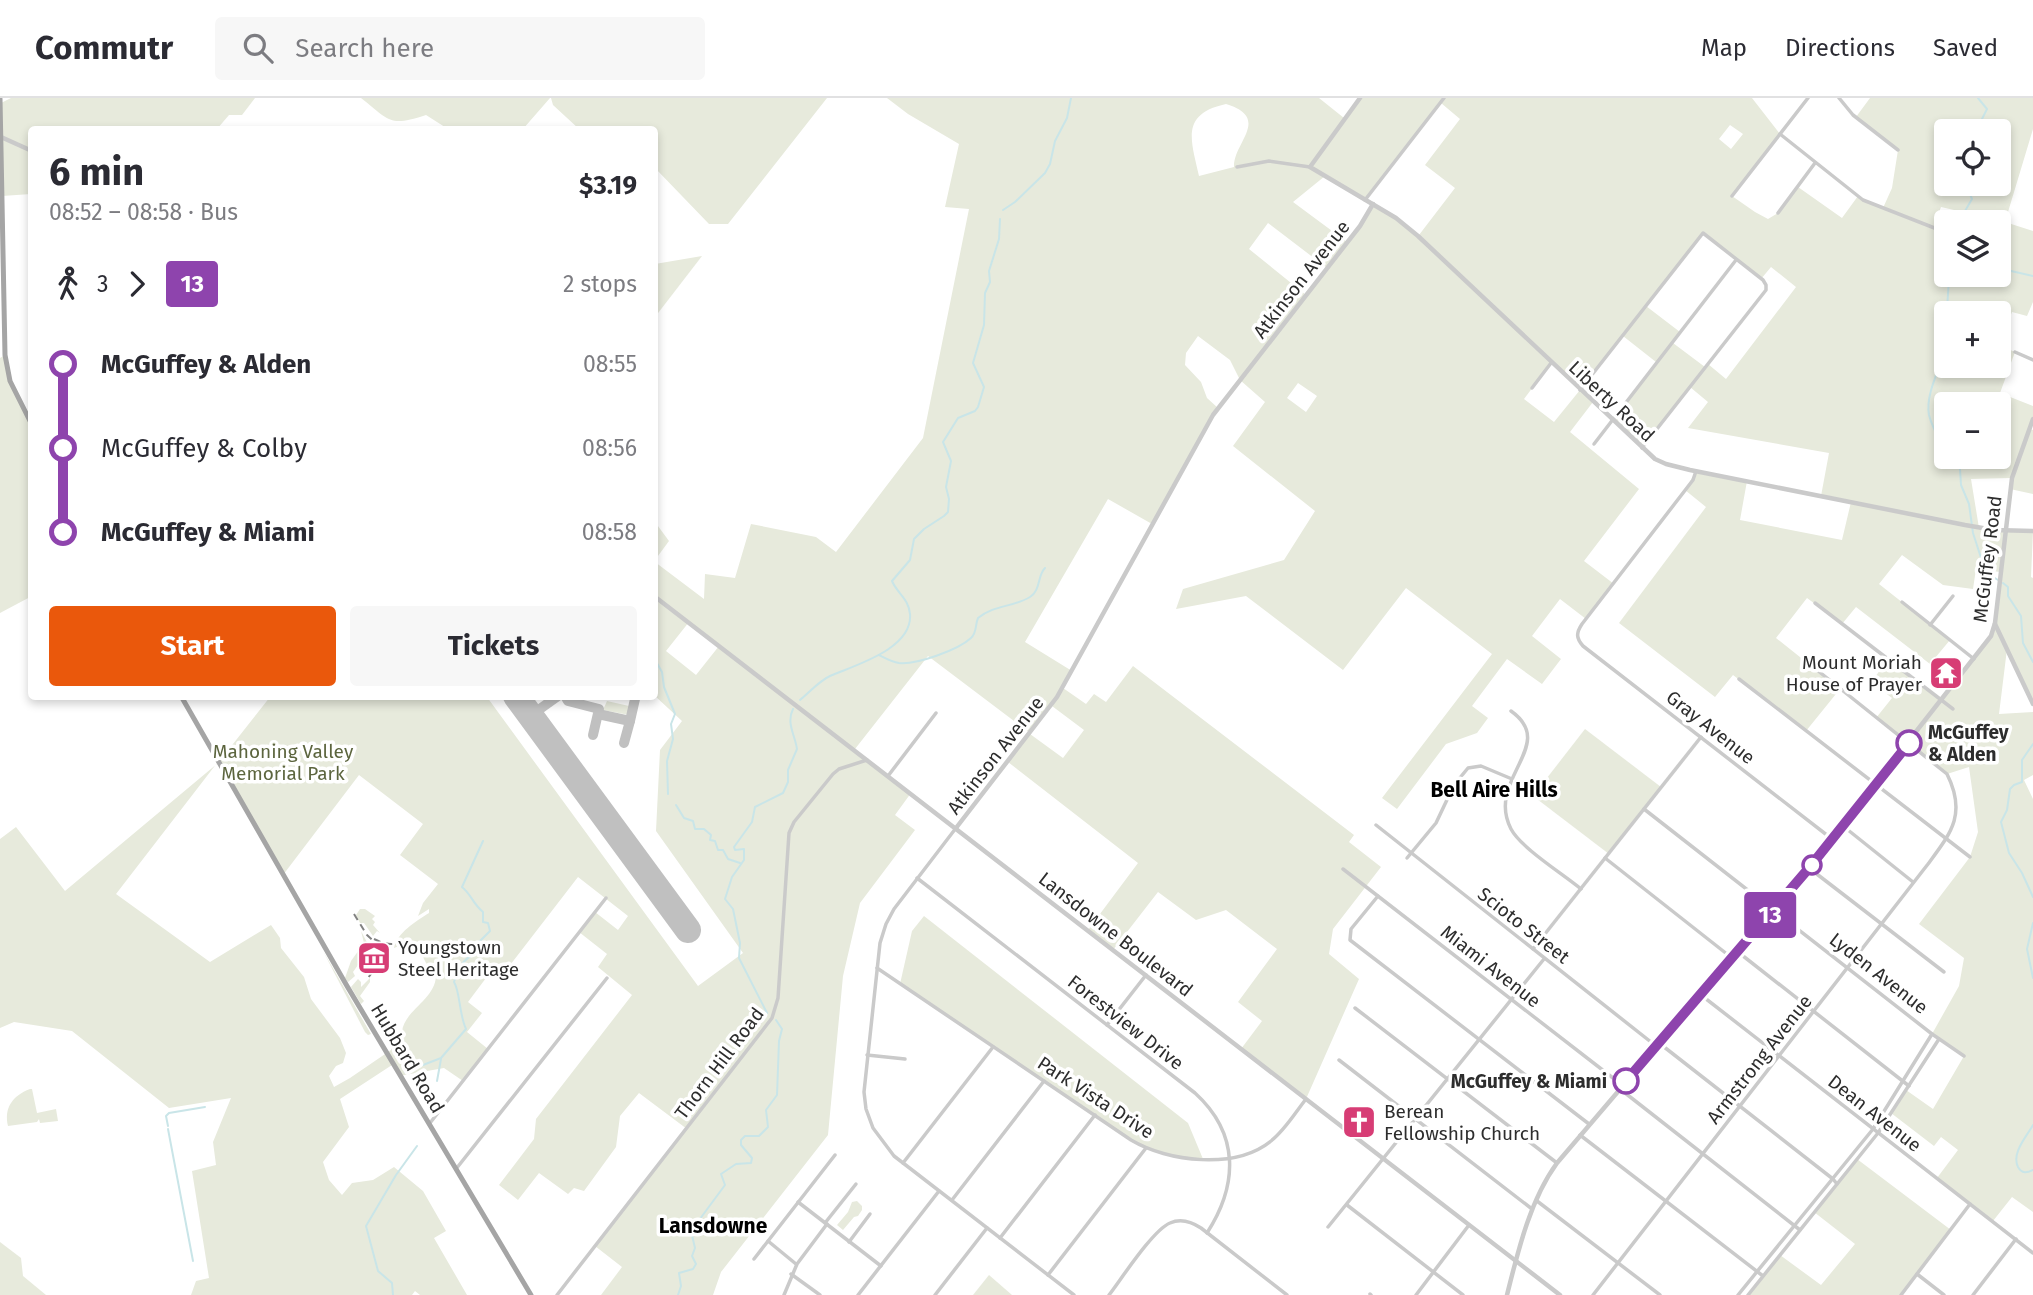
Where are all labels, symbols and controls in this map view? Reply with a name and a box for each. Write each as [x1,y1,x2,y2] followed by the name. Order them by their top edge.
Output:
[215,17,705,80] search box
[35,28,173,68] text: Commutr
[239,29,277,67] icon: search
[295,33,434,64] text: Search here
[1701,34,1747,62] text: Map
[1785,34,1895,62] text: Directions
[1933,34,1998,62] text: Saved
[1934,119,2011,469] map controls
[1934,119,2011,196] button: locate
[49,149,144,195] text: 6 min
[579,170,637,201] text: $3.19
[49,198,238,226] text: 08:52 – 08:58 · Bus
[1934,210,2011,287] button: layers
[1248,216,1355,343] street label: Atkinson Avenue
[49,265,87,303] icon: walk
[118,265,156,303] icon: forward
[97,270,108,298] text: 3
[180,270,204,298] text: 13
[563,270,637,298] text: 2 stops
[1934,301,2011,378] button: +
[101,349,311,380] text: McGuffey & Alden
[583,350,637,378] text: 08:55
[1564,356,1659,447] street label: Liberty Road
[1934,392,2011,469] button: −
[101,433,307,464] text: McGuffey & Colby
[582,434,637,462] text: 08:56
[1968,494,2007,624] street label: McGuffey Road
[101,517,315,548] text: McGuffey & Miami
[582,518,637,546] text: 08:58
[49,606,336,686] button: Start
[350,606,637,686] button: Tickets
[1786,651,1923,696] place label: Mount Moriah House of Prayer
[1927,654,1965,692] temple icon: Mount Moriah House of Prayer
[1662,686,1760,769] street label: Gray Avenue
[942,692,1049,819] street label: Atkinson Avenue
[1928,721,2009,766] place label: McGuffey & Alden
[1896,730,1922,756] marker: McGuffey & Alden
[213,740,354,785] park label: Mahoning Valley Memorial Park
[1430,777,1558,803] district label: Bell Aire Hills
[1802,855,1822,875] unlabelled marker
[1034,867,1197,1002] street label: Lansdowne Boulevard
[1473,882,1574,968] street label: Scioto Street
[1738,892,1802,938] line badge: 13
[1758,901,1782,929] text: 13
[1436,920,1545,1012] street label: Miami Avenue
[1825,928,1932,1019] street label: Lyden Avenue
[398,936,519,981] place label: Youngstown Steel Heritage
[355,939,393,977] museum icon: Youngstown Steel Heritage
[1063,970,1188,1075] street label: Forestview Drive
[1702,990,1817,1128] street label: Armstrong Avenue
[366,999,449,1117] street label: Hubbard Road
[670,1003,769,1124] street label: Thorn Hill Road
[1033,1051,1158,1144] street label: Park Vista Drive
[1613,1068,1639,1094] marker: McGuffey & Miami
[1451,1070,1607,1093] place label: McGuffey & Miami
[1823,1070,1926,1157] street label: Dean Avenue
[1384,1100,1540,1145] place label: Berean Fellowship Church
[1340,1103,1378,1141] church icon: Berean Fellowship Church
[659,1213,768,1239] district label: Lansdowne

